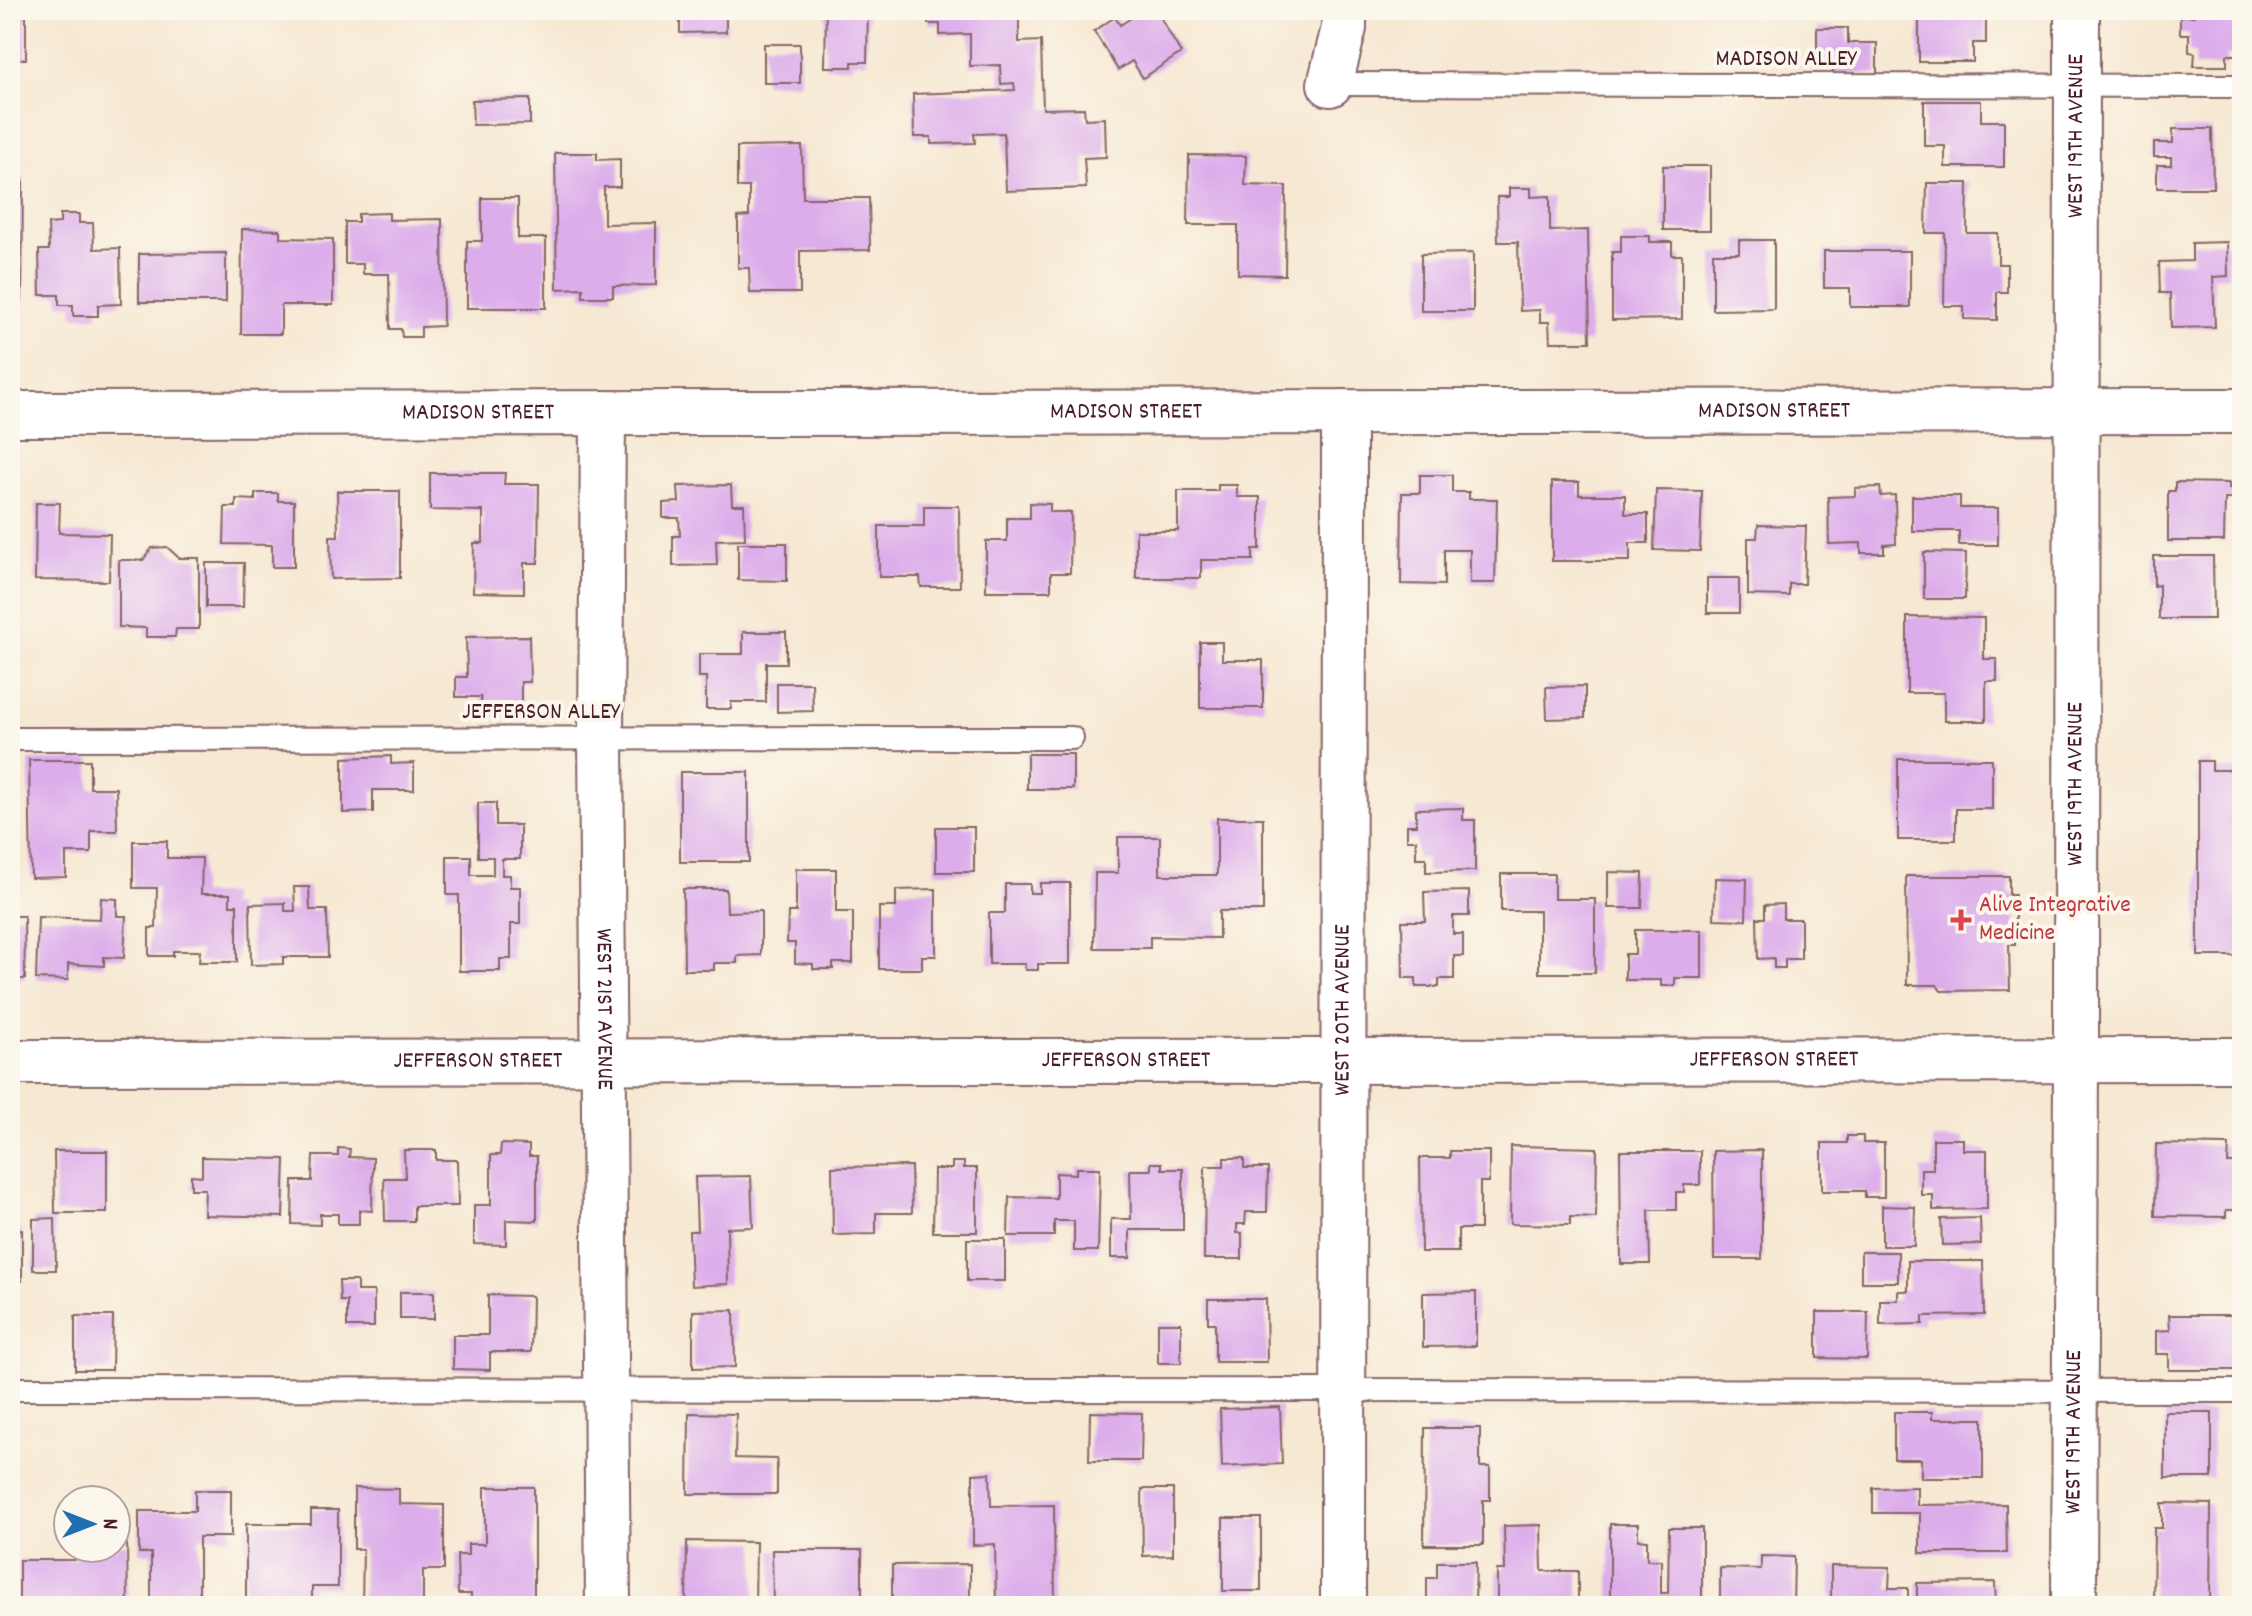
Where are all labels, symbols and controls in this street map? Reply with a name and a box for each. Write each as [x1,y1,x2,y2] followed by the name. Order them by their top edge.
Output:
[1715,43,1858,77] street label: MADISON ALLEY
[2060,54,2094,218] street label: WEST 19TH AVENUE
[1050,395,1202,430] street label: MADISON STREET
[1698,395,1850,429] street label: MADISON STREET
[402,396,554,430] street label: MADISON STREET
[462,696,621,730] street label: JEFFERSON ALLEY
[2059,702,2093,866] street label: WEST 19TH AVENUE
[1979,889,2131,951] place label: Alive Integrative Medicine
[1950,909,1972,931] marker: Alive Integrative Medicine
[1326,924,1361,1096] street label: WEST 20TH AVENUE
[586,928,621,1090] street label: WEST 21ST AVENUE
[1690,1043,1859,1077] street label: JEFFERSON STREET
[1042,1044,1211,1078] street label: JEFFERSON STREET
[394,1045,563,1079] street label: JEFFERSON STREET
[2057,1350,2092,1514] street label: WEST 19TH AVENUE
[52,1484,132,1564] north arrow
[93,1519,124,1530] text: N

